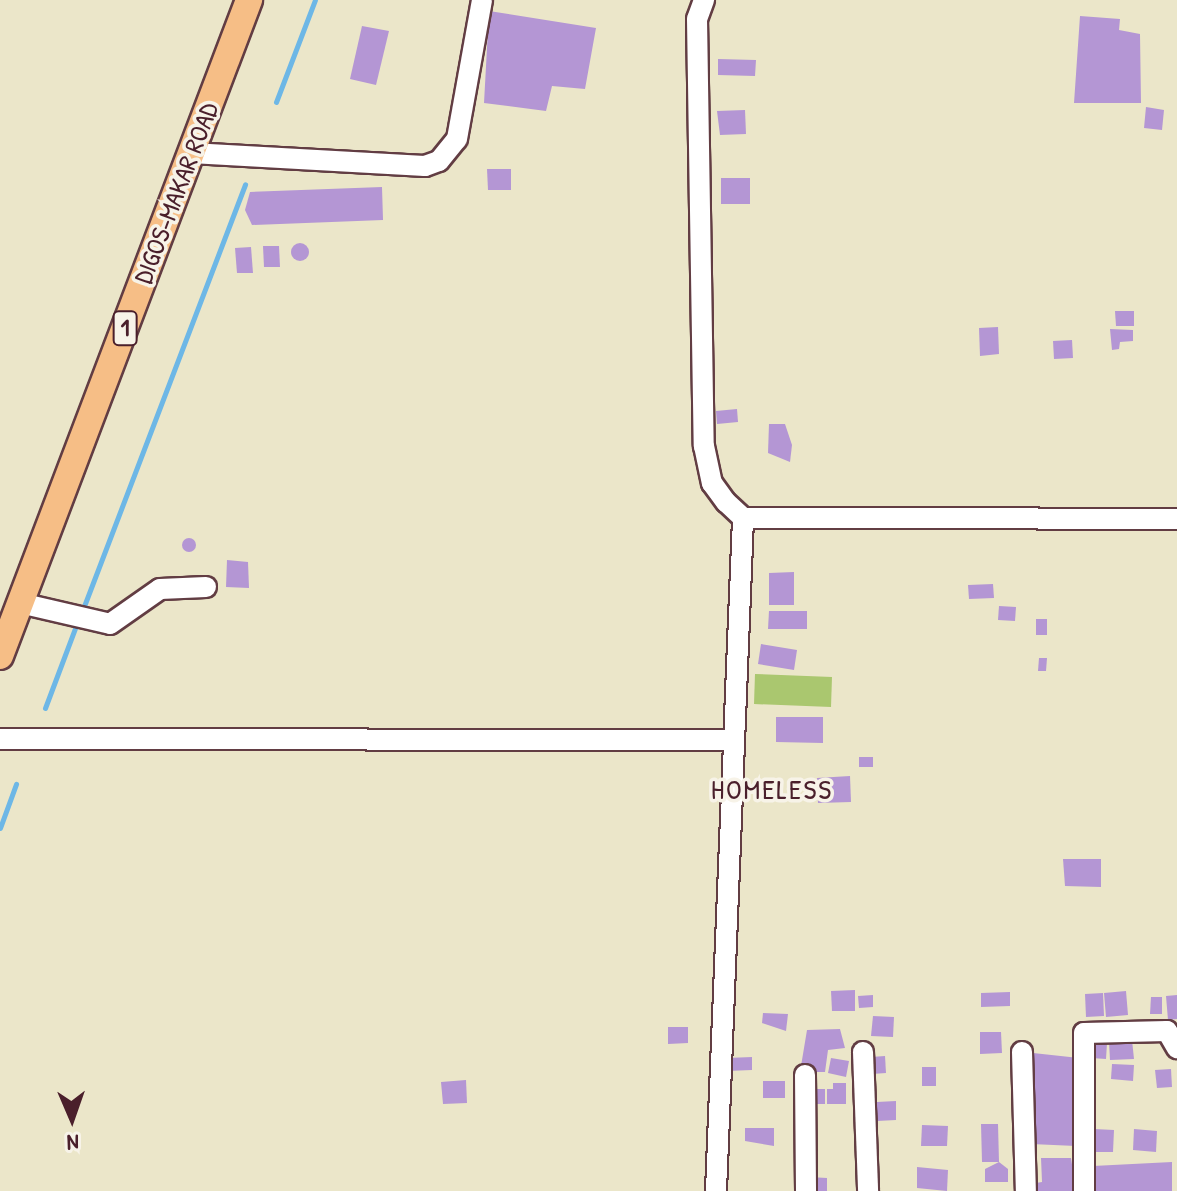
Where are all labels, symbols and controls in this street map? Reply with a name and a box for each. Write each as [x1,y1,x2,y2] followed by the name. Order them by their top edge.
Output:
[127,98,225,288] street label: DIGOS-MAKAR ROAD
[111,308,139,348] road number: 1
[711,772,833,806] district label: HOMELESS
[32,1079,112,1159] north arrow
[66,1128,79,1158] text: N

